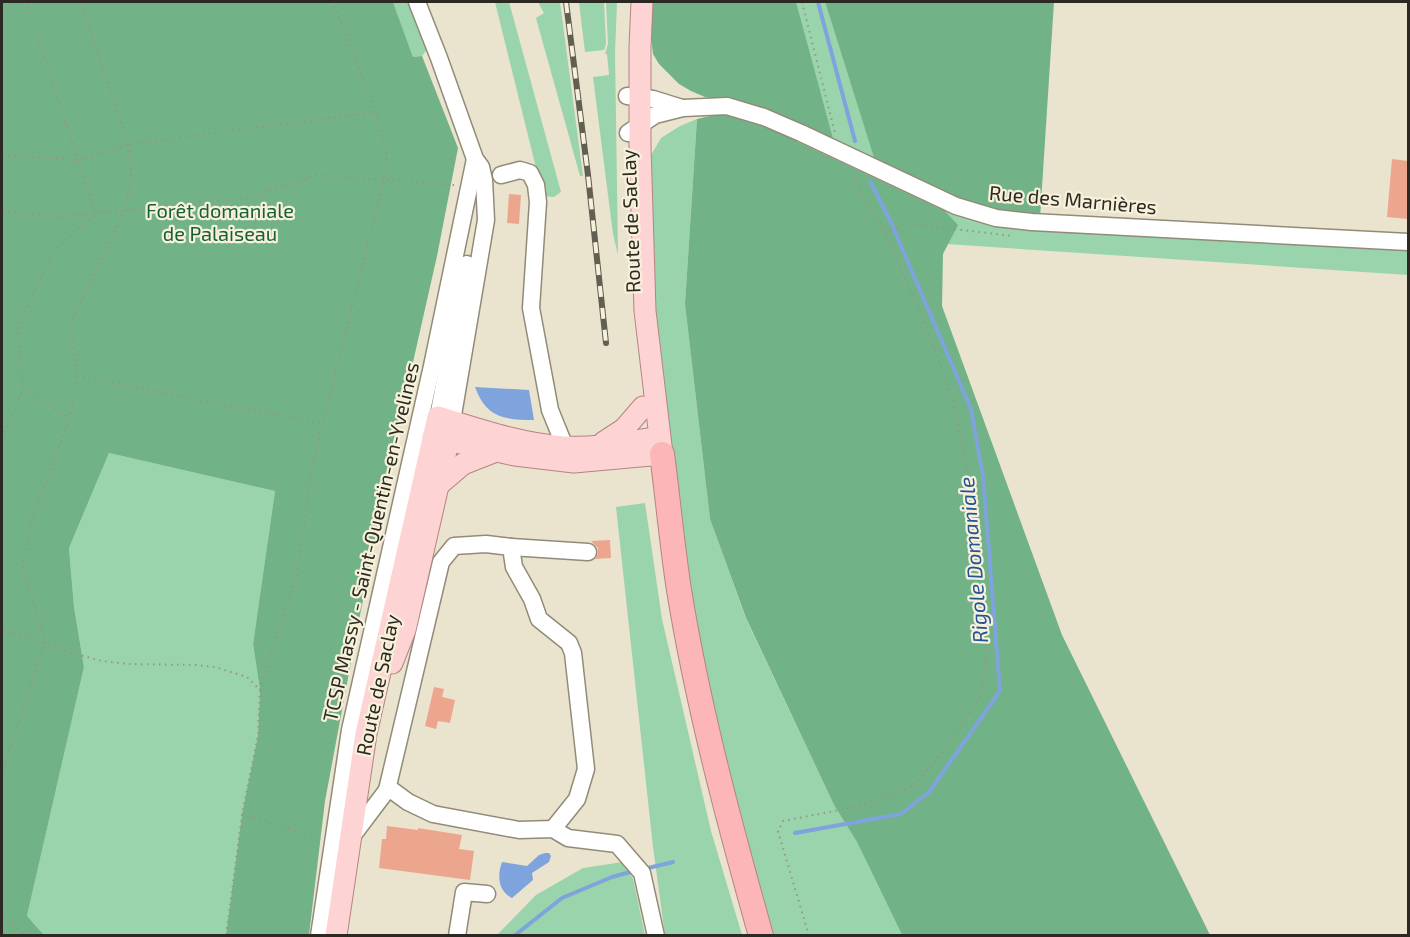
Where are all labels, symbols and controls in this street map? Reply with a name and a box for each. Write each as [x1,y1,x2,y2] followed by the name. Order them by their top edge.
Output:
[615,148,645,293] street label: Route de Saclay
[988,180,1158,218] street label: Rue des Marnières
[146,198,294,245] park label: Forêt domaniale de Palaiseau
[317,360,423,724] street label: TCSP Massy - Saint-Quentin-en-Yvelines
[953,476,992,644] water label: Rigole Domaniale
[350,611,404,758] street label: Route de Saclay

